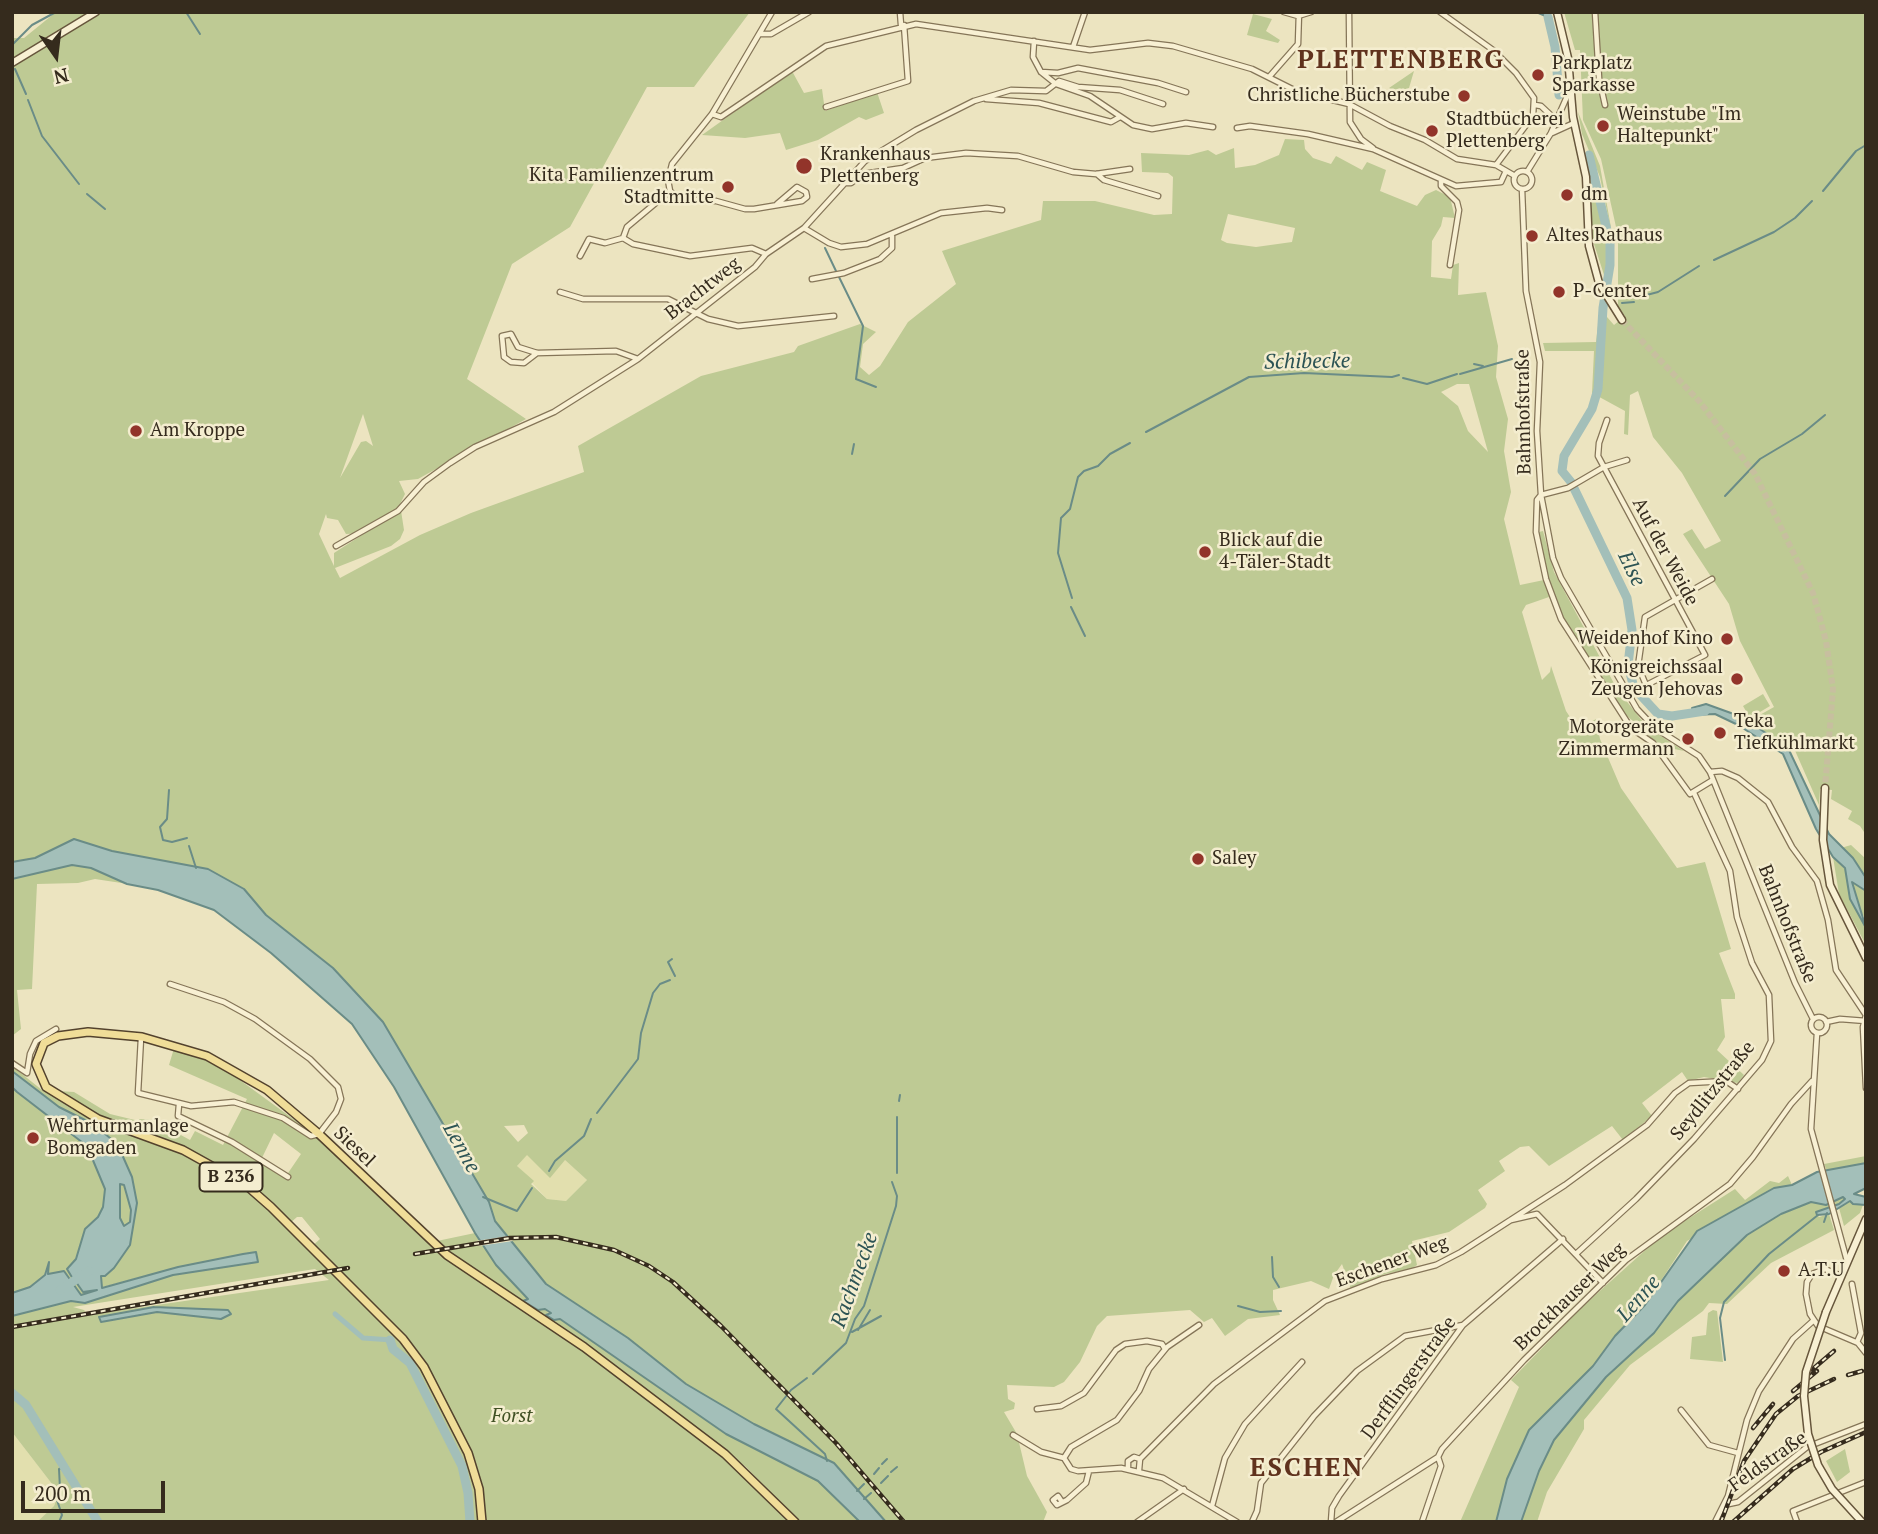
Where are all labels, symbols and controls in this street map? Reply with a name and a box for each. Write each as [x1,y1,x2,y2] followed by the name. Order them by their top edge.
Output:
[21,21,91,91] north arrow
[1299,45,1503,77] district label: PLETTENBERG
[1552,53,1635,97] place label: Parkplatz Sparkasse
[51,63,71,91] text: N
[1530,67,1546,83] marker: Parkplatz Sparkasse
[1247,85,1450,107] place label: Christliche Bücherstube
[1456,88,1472,104] marker: Christliche Bücherstube
[1617,104,1741,148] place label: Weinstube "Im Haltepunkt"
[1446,109,1564,153] place label: Stadtbücherei Plettenberg
[1595,118,1611,134] marker: Weinstube "Im Haltepunkt"
[1424,123,1440,139] marker: Stadtbücherei Plettenberg
[820,144,931,188] place label: Krankenhaus Plettenberg
[794,156,814,176] marker: Krankenhaus Plettenberg
[529,165,714,209] place label: Kita Familienzentrum Stadtmitte
[720,179,736,195] marker: Kita Familienzentrum Stadtmitte
[1581,184,1608,206] place label: dm
[1559,187,1575,203] marker: dm
[1546,225,1663,247] place label: Altes Rathaus
[1524,228,1540,244] marker: Altes Rathaus
[661,253,745,325] street label: Brachtweg
[1573,281,1649,303] place label: P-Center
[1551,284,1567,300] marker: P-Center
[1264,349,1350,375] water label: Schibecke
[1512,349,1536,475] street label: Bahnhofstraße
[150,420,245,442] place label: Am Kroppe
[128,423,144,439] marker: Am Kroppe
[1627,494,1703,610] street label: Auf der Weide
[1219,530,1331,574] place label: Blick auf die 4-Täler-Stadt
[1197,544,1213,560] marker: Blick auf die 4-Täler-Stadt
[1612,547,1650,591] water label: Else
[1577,628,1713,650] place label: Weidenhof Kino
[1719,631,1735,647] marker: Weidenhof Kino
[1590,657,1723,701] place label: Königreichssaal Zeugen Jehovas
[1729,671,1745,687] marker: Königreichssaal Zeugen Jehovas
[1734,711,1855,755] place label: Teka Tiefkühlmarkt
[1558,717,1674,761] place label: Motorgeräte Zimmermann
[1712,725,1728,741] marker: Teka Tiefkühlmarkt
[1680,731,1696,747] marker: Motorgeräte Zimmermann
[1212,848,1256,870] place label: Saley
[1190,851,1206,867] marker: Saley
[1753,861,1821,987] street label: Bahnhofstraße
[1666,1037,1760,1145] street label: Seydlitzstraße
[47,1116,189,1160] place label: Wehrturmanlage Bomgaden
[437,1118,485,1178] water label: Lenne
[328,1122,380,1172] street label: Siesel
[25,1130,41,1146] marker: Wehrturmanlage Bomgaden
[200,1162,262,1192] road number: B 236
[826,1229,884,1331] water label: Rachmecke
[1333,1231,1451,1293] street label: Eschener Weg
[1510,1238,1630,1356] street label: Brockhauser Weg
[1798,1260,1844,1282] place label: A.T.U
[1776,1263,1792,1279] marker: A.T.U
[1612,1271,1666,1327] water label: Lenne
[1357,1312,1461,1444] street label: Derfflingerstraße
[491,1406,533,1428] park label: Forst
[1725,1427,1811,1497] street label: Feldstraße
[1250,1453,1364,1485] district label: ESCHEN
[24,1468,168,1512] scale bar
[34,1479,91,1507] text: 200 m

